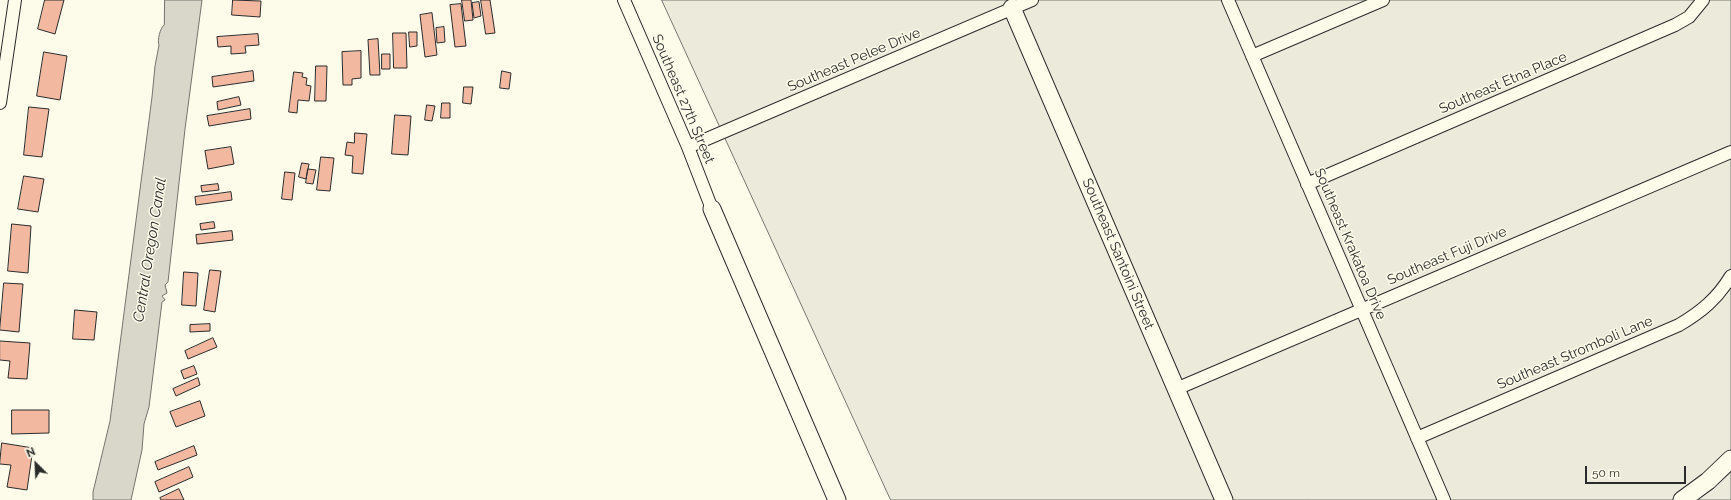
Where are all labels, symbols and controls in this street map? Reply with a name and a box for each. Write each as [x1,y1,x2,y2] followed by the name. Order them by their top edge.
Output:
[785,24,923,96] street label: Southeast Pelee Drive
[648,32,718,166] street label: Southeast 27th Street
[1437,48,1569,118] street label: Southeast Etna Place
[1310,166,1390,322] street label: Southeast Krakatoa Drive
[130,176,170,324] water label: Central Oregon Canal
[1078,176,1158,332] street label: Southeast Santoini Street
[1385,223,1509,289] street label: Southeast Fuji Drive
[1495,313,1655,393] street label: Southeast Stromboli Lane
[16,444,56,484] north arrow
[24,445,37,460] text: N
[1587,458,1688,484] scale bar
[1592,466,1620,480] text: 50 m

